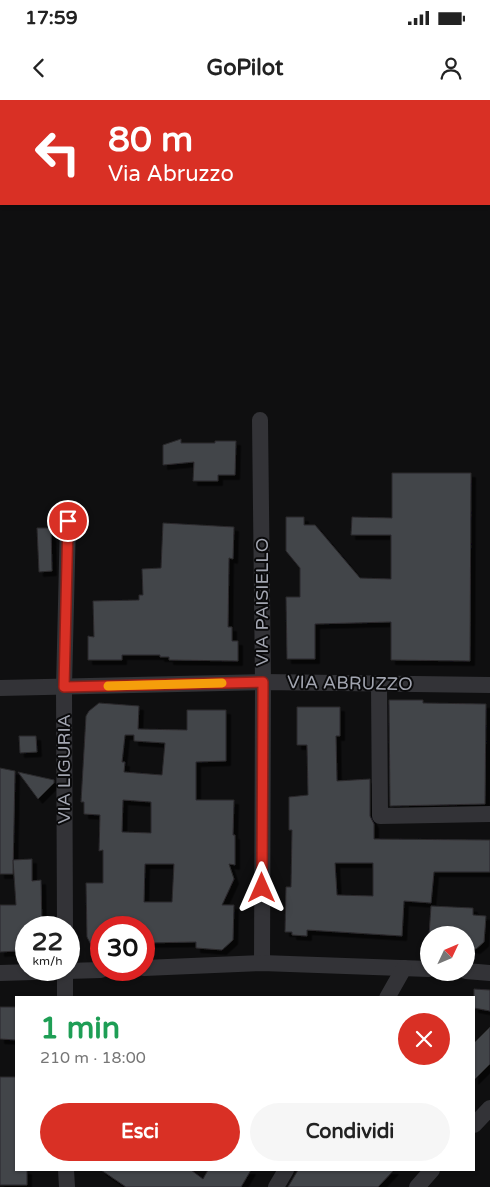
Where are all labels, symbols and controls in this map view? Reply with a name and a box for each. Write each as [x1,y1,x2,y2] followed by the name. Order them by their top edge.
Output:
[25,7,78,29] text: 17:59
[25,54,53,82] icon: back
[437,54,465,82] icon: person
[207,55,283,81] text: GoPilot
[108,119,193,161] text: 80 m
[25,120,90,185] icon: left
[108,161,234,187] text: Via Abruzzo
[47,500,89,542] pin
[54,507,82,535] icon: arrive
[251,538,273,666] street label: VIA PAISIELLO
[287,671,413,695] street label: VIA ABRUZZO
[53,714,75,824] street label: VIA LIGURIA
[235,861,287,913] position arrow
[90,916,155,981] speed limit sign: 30
[420,926,475,981] north arrow
[420,926,475,981] map controls
[32,927,63,957] text: 22
[32,954,63,968] text: km/h
[40,1010,120,1047] text: 1 min
[398,1013,450,1065] button: close
[40,1048,146,1068] text: 210 m · 18:00
[40,1103,240,1161] button: Esci
[250,1103,450,1161] button: Condividi

